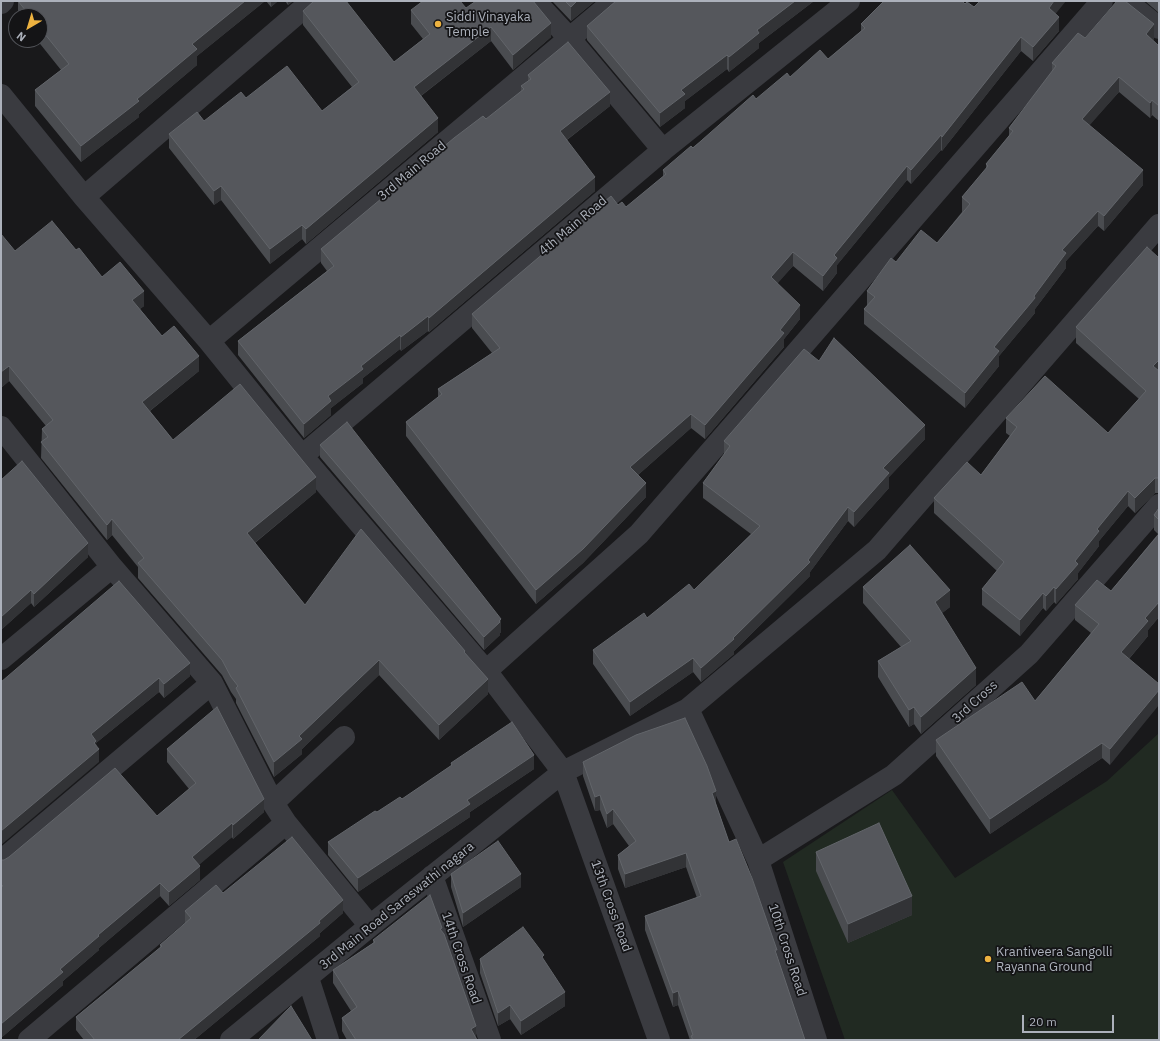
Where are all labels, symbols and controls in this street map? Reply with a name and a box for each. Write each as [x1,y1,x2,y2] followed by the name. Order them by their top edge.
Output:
[8,8,48,48] north arrow
[446,9,531,40] place label: Siddi Vinayaka Temple
[433,19,443,29] marker: Siddi Vinayaka Temple
[14,29,29,45] text: N
[375,138,449,204] street label: 3rd Main Road
[536,193,610,259] street label: 4th Main Road
[949,678,1001,726] street label: 3rd Cross
[317,839,477,973] street label: 3rd Main Road Saraswathi nagara
[587,858,635,954] street label: 13th Cross Road
[765,902,809,998] street label: 10th Cross Road
[438,910,484,1006] street label: 14th Cross Road
[996,944,1112,975] place label: Krantiveera Sangolli Rayanna Ground
[983,954,993,964] marker: Krantiveera Sangolli Rayanna Ground
[1024,1007,1116,1033] scale bar
[1029,1014,1057,1029] text: 20 m

